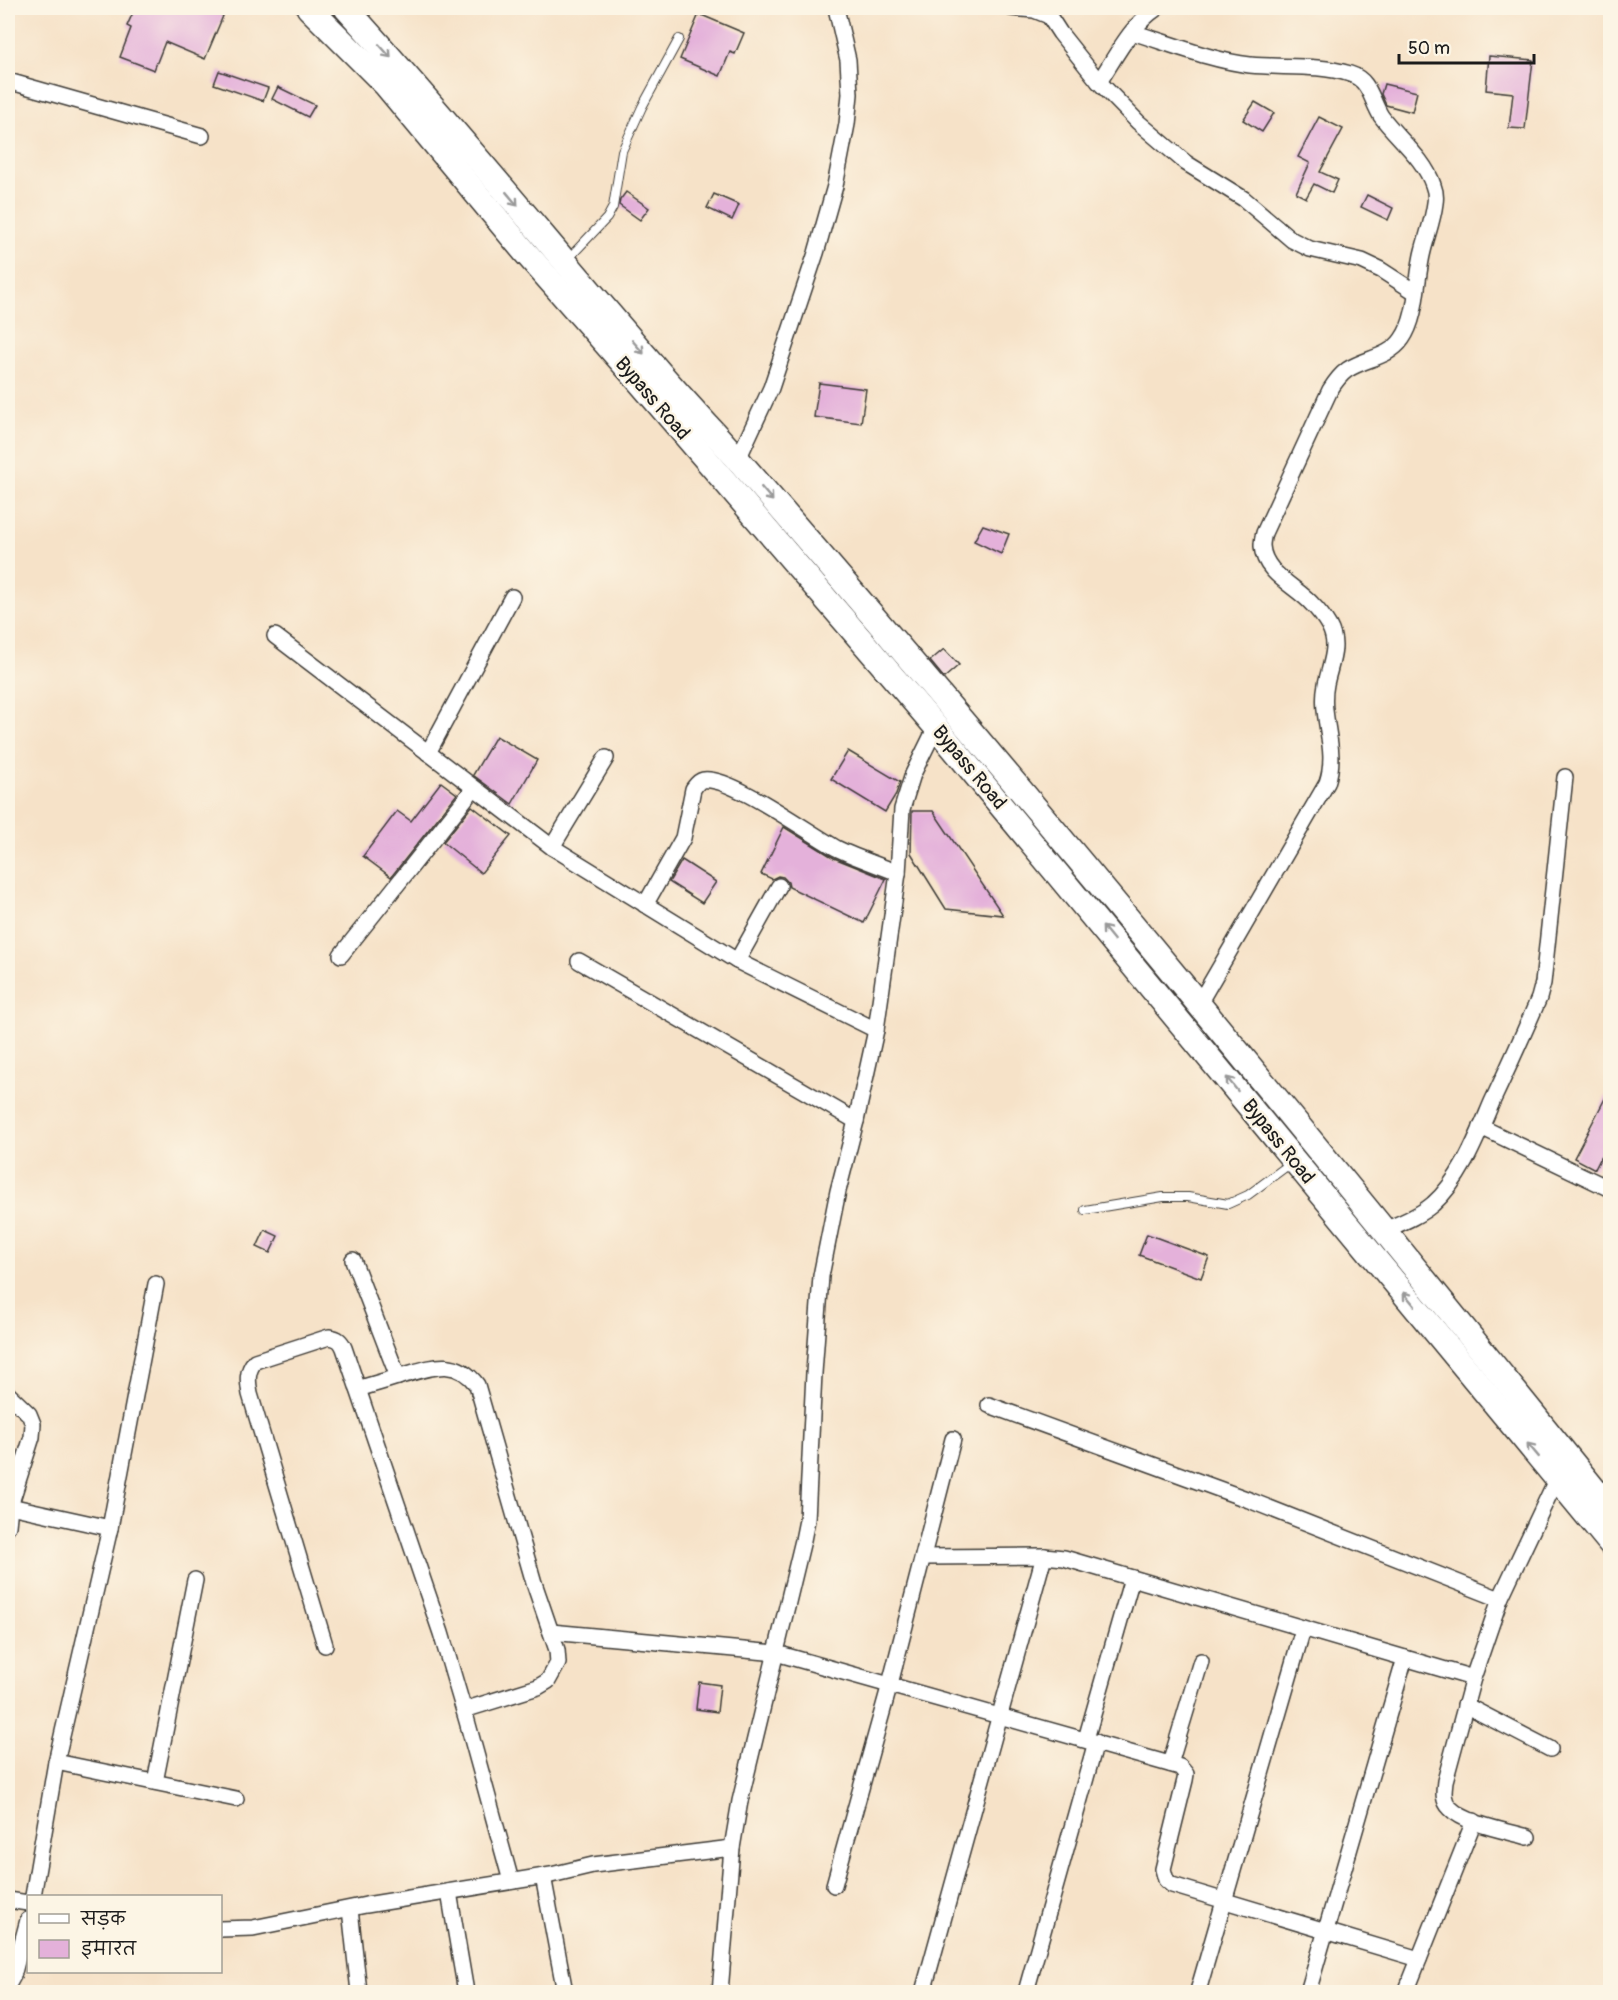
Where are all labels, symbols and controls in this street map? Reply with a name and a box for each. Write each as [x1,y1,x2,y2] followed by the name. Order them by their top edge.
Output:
[1399,27,1534,65] scale bar
[1408,37,1450,60] text: 50 m
[378,43,392,58] one-way arrow
[505,191,518,207] one-way arrow
[631,339,645,354] one-way arrow
[610,352,696,445] street label: Bypass Road
[760,486,774,501] one-way arrow
[927,720,1012,815] street label: Bypass Road
[1101,926,1115,941] one-way arrow
[1225,1076,1238,1092] one-way arrow
[1237,1094,1320,1189] street label: Bypass Road
[1402,1292,1416,1307] one-way arrow
[1527,1442,1540,1458] one-way arrow
[27,1895,222,1973] legend
[80,1908,126,1931] text: सड़क
[81,1938,137,1961] text: इमारत

